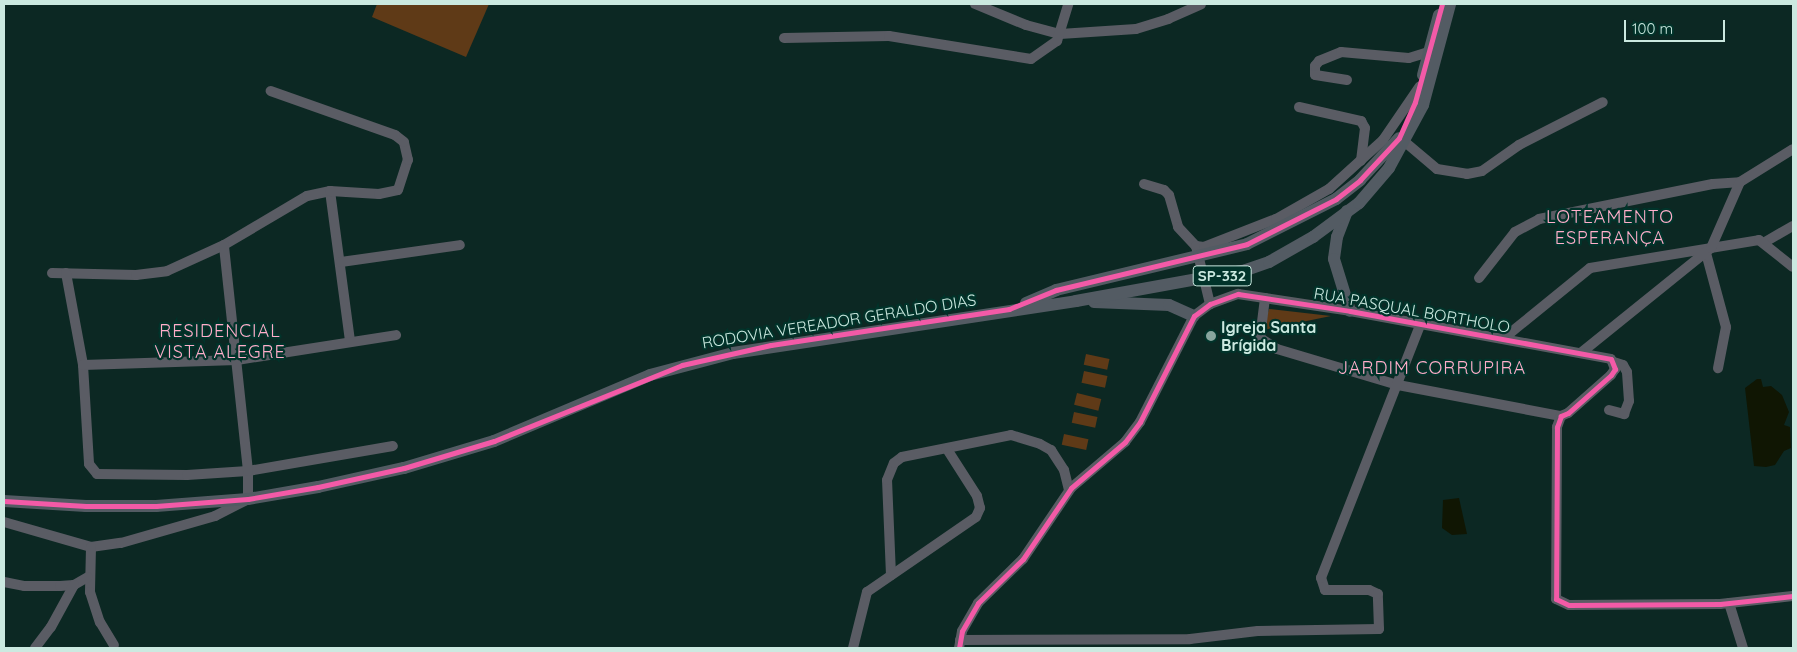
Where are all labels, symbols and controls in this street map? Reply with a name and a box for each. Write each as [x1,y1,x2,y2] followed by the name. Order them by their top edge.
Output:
[1627,10,1728,42] scale bar
[1632,19,1673,38] text: 100 m
[1545,207,1675,250] district label: LOTEAMENTO ESPERANÇA
[1192,264,1252,288] road number: SP-332
[1312,283,1512,337] street label: RUA PASQUAL BORTHOLO
[701,290,977,352] street label: RODOVIA VEREADOR GERALDO DIAS
[1221,317,1316,355] place label: Igreja Santa Brígida
[153,321,287,364] district label: RESIDENCIAL VISTA ALEGRE
[1205,330,1217,342] marker: Igreja Santa Brígida
[1336,357,1528,379] district label: JARDIM CORRUPIRA

